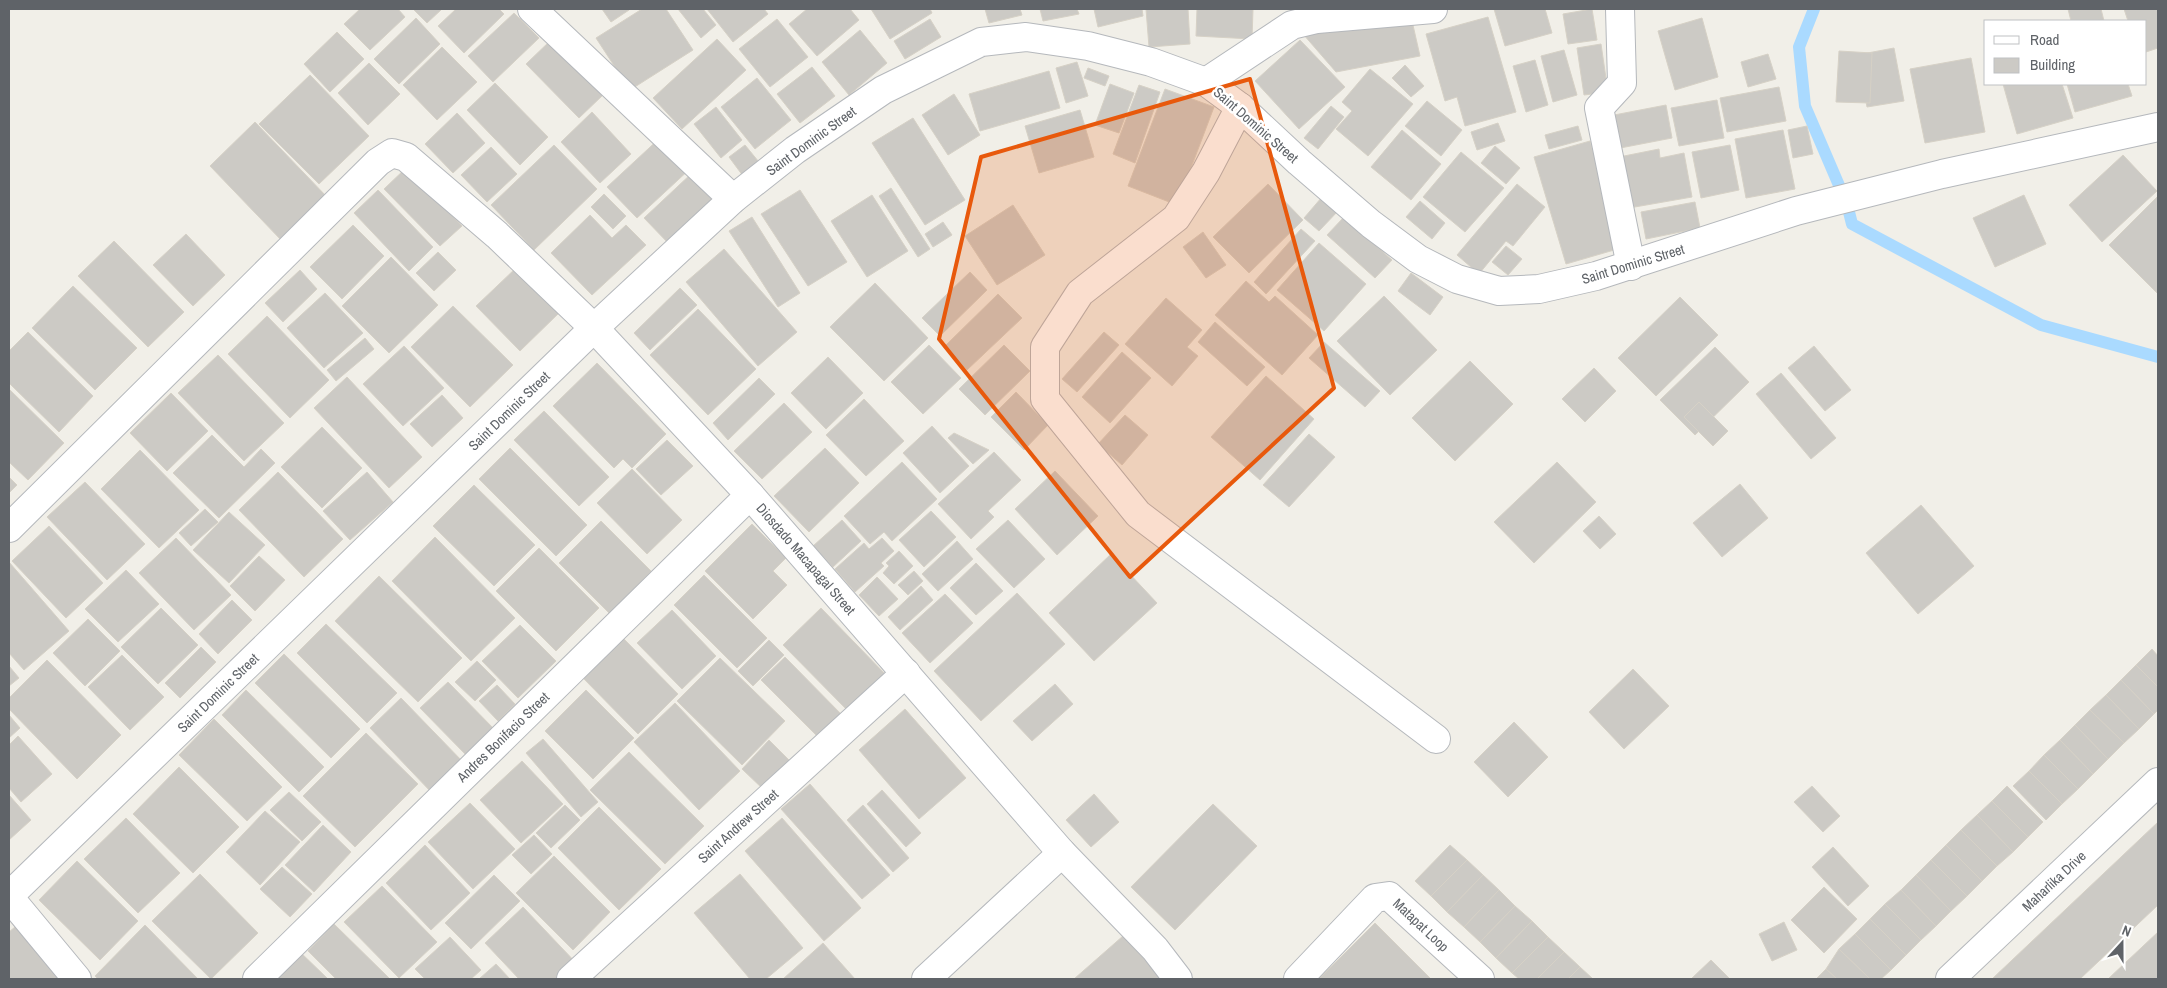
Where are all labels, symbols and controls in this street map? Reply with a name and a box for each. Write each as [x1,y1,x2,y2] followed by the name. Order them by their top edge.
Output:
[1984,20,2147,85] legend
[2030,29,2059,50] text: Road
[2030,54,2075,75] text: Building
[1210,83,1302,167] street label: Saint Dominic Street
[763,102,859,180] street label: Saint Dominic Street
[1579,240,1687,288] street label: Saint Dominic Street
[464,368,554,454] street label: Saint Dominic Street
[753,499,859,619] street label: Diosdado Macapagal Street
[173,650,263,736] street label: Saint Dominic Street
[452,688,553,787] street label: Andres Bonifacio Street
[694,785,782,867] street label: Saint Andrew Street
[2018,847,2090,915] street label: Maharlika Drive
[1389,894,1453,956] street label: Matapat Loop
[2097,918,2147,968] north arrow
[2120,921,2134,941] text: N

